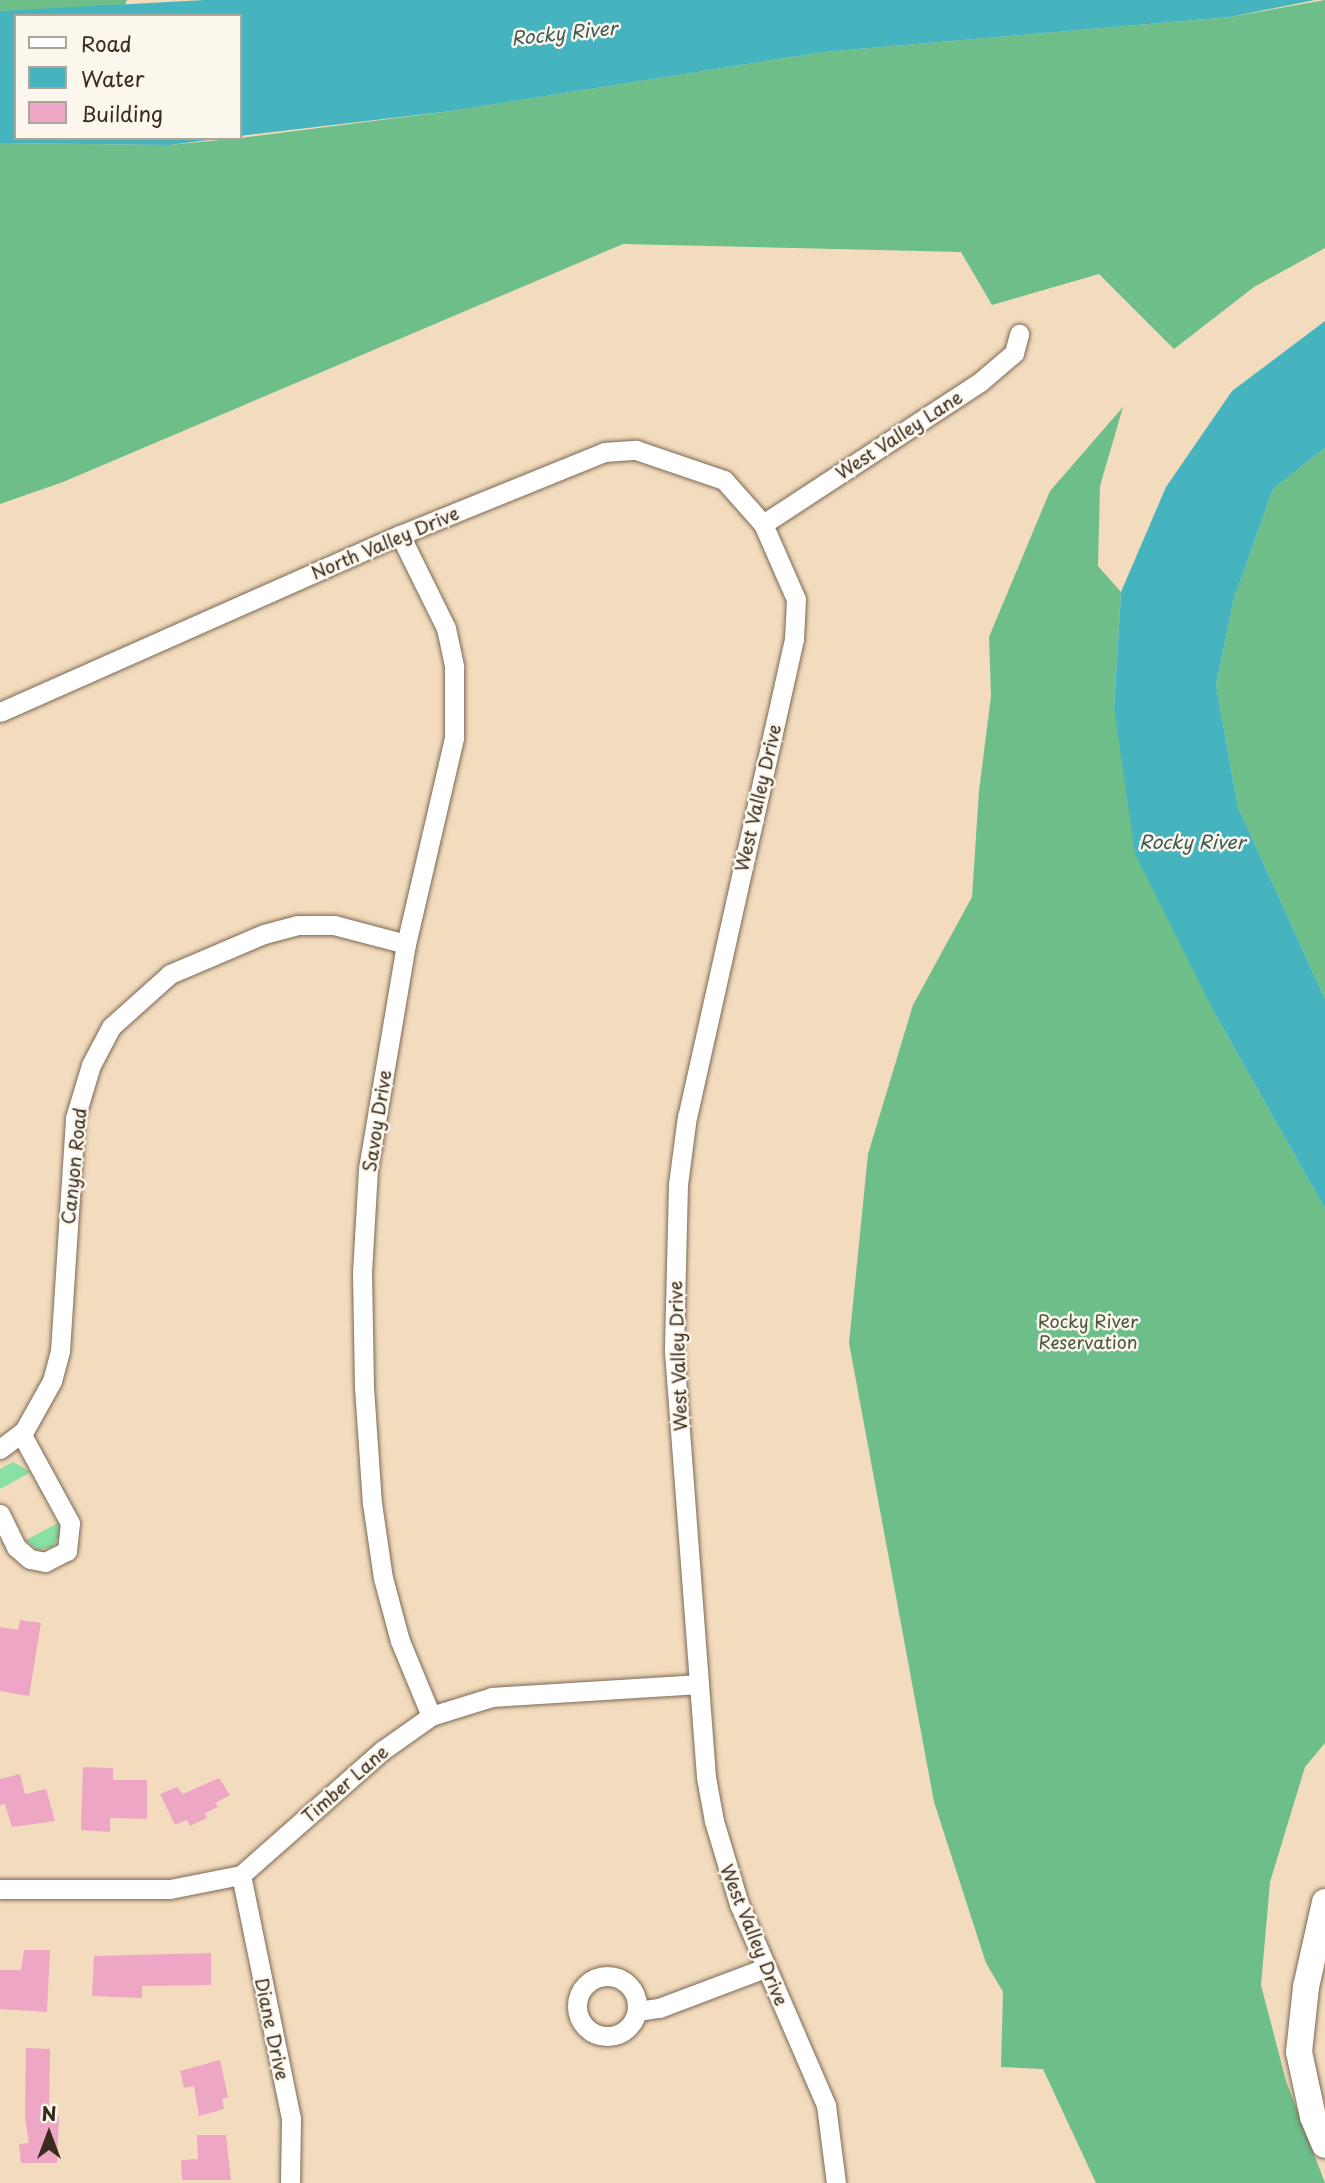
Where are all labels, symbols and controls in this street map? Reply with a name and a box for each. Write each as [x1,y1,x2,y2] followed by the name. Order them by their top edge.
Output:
[14,14,242,140] legend
[509,16,619,50] water label: Rocky River
[81,27,132,59] text: Road
[81,62,144,94] text: Water
[81,97,163,129] text: Building
[831,386,967,484] street label: West Valley Lane
[307,502,463,584] street label: North Valley Drive
[730,722,786,874] street label: West Valley Drive
[1138,831,1246,853] water label: Rocky River
[358,1068,396,1174] street label: Savoy Drive
[57,1107,91,1225] street label: Canyon Road
[665,1280,691,1432] street label: West Valley Drive
[1037,1311,1139,1354] park label: Rocky River Reservation
[297,1740,393,1828] street label: Timber Lane
[716,1861,792,2009] street label: West Valley Drive
[251,1976,293,2082] street label: Diane Drive
[14,2099,84,2169] north arrow
[41,2099,57,2127] text: N

